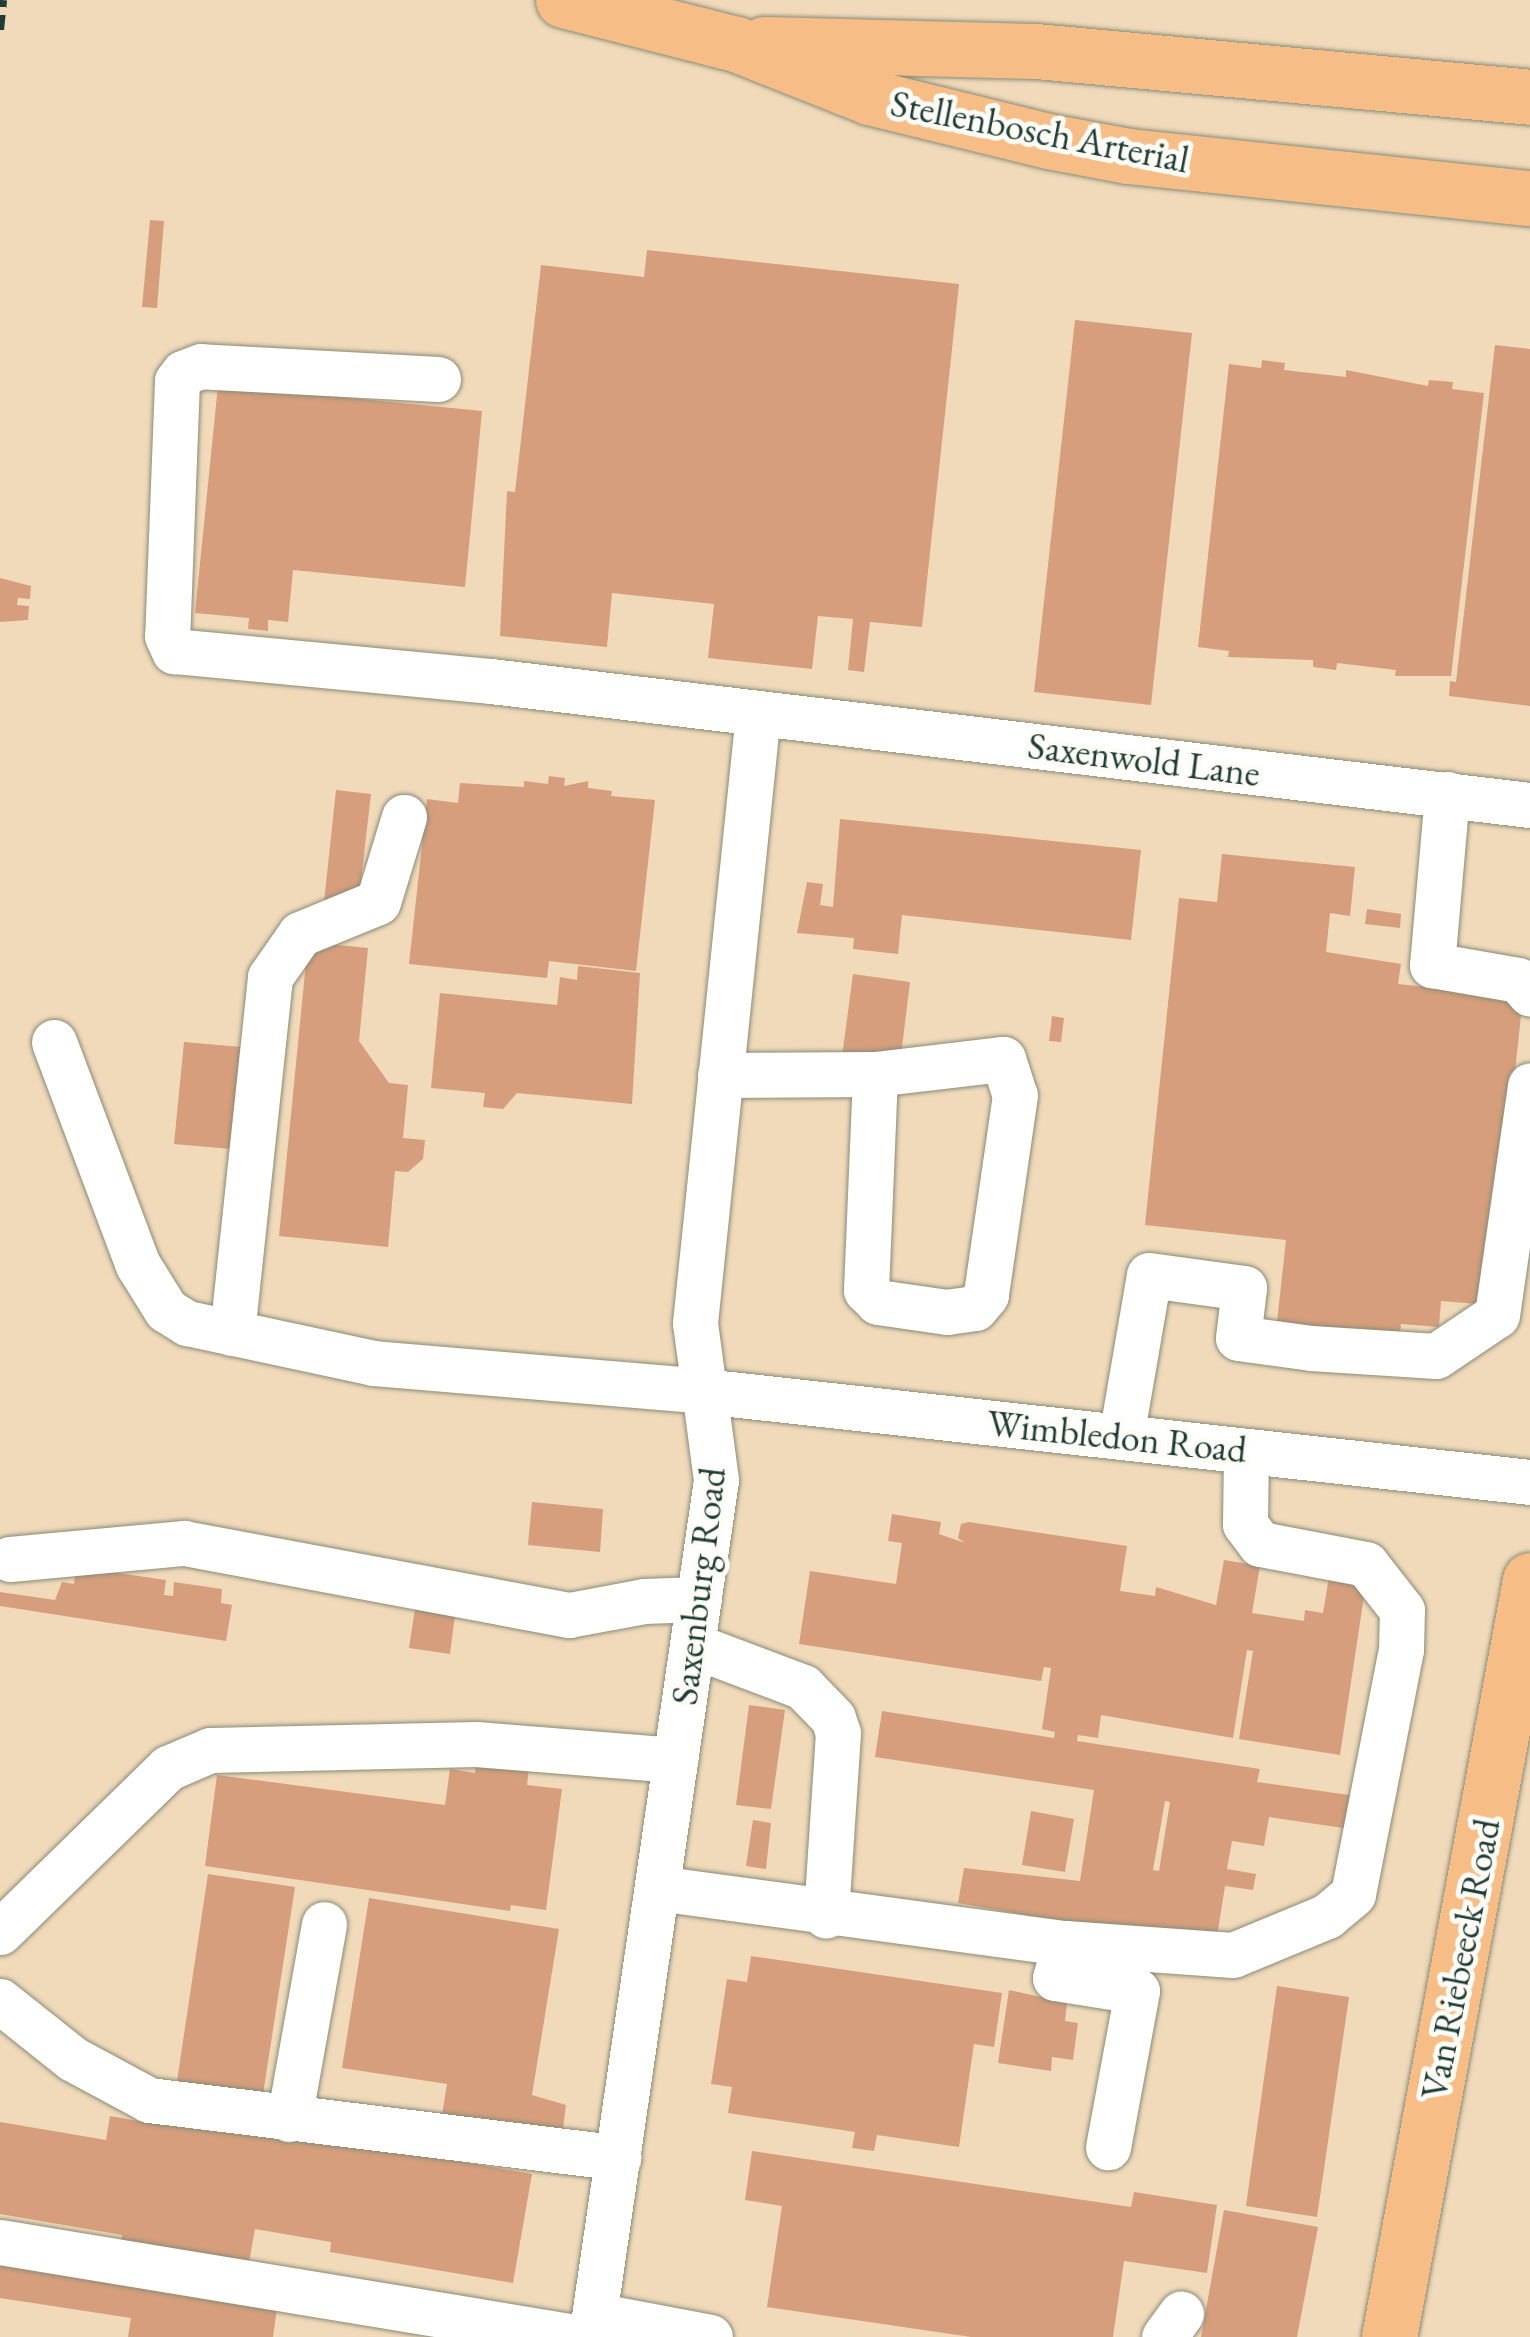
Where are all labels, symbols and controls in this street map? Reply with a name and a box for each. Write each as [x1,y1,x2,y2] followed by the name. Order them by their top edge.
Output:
[887,80,1193,182] street label: Stellenbosch Arterial
[1025,722,1263,796] street label: Saxenwold Lane
[985,1400,1249,1472] street label: Wimbledon Road
[661,1465,735,1707] street label: Saxenburg Road
[1410,1815,1510,2103] street label: Van Riebeeck Road

